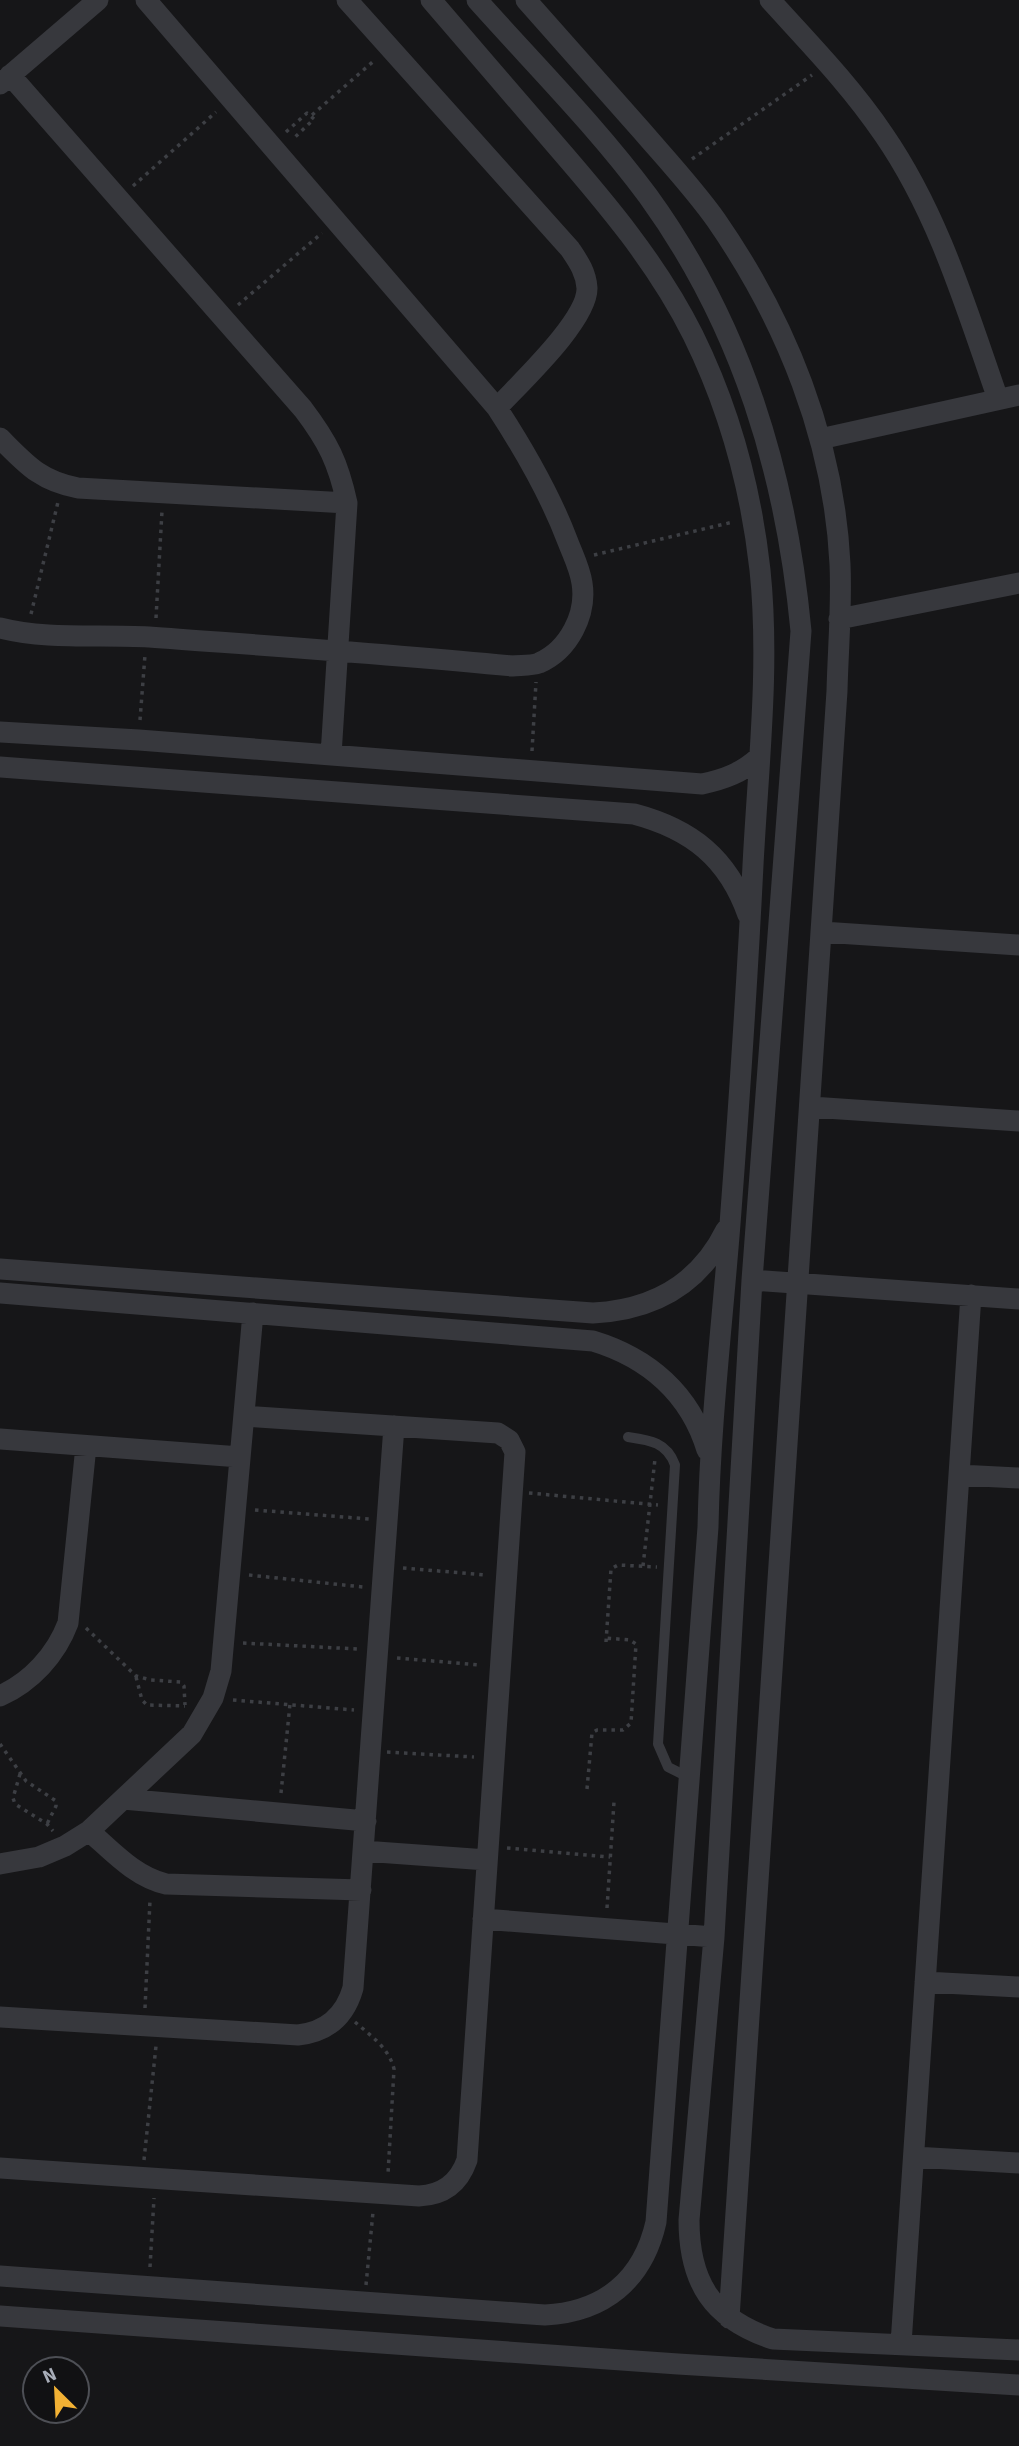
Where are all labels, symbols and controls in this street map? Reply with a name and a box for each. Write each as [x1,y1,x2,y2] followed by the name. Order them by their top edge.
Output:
[21,2355,91,2425] north arrow
[38,2361,61,2391] text: N

